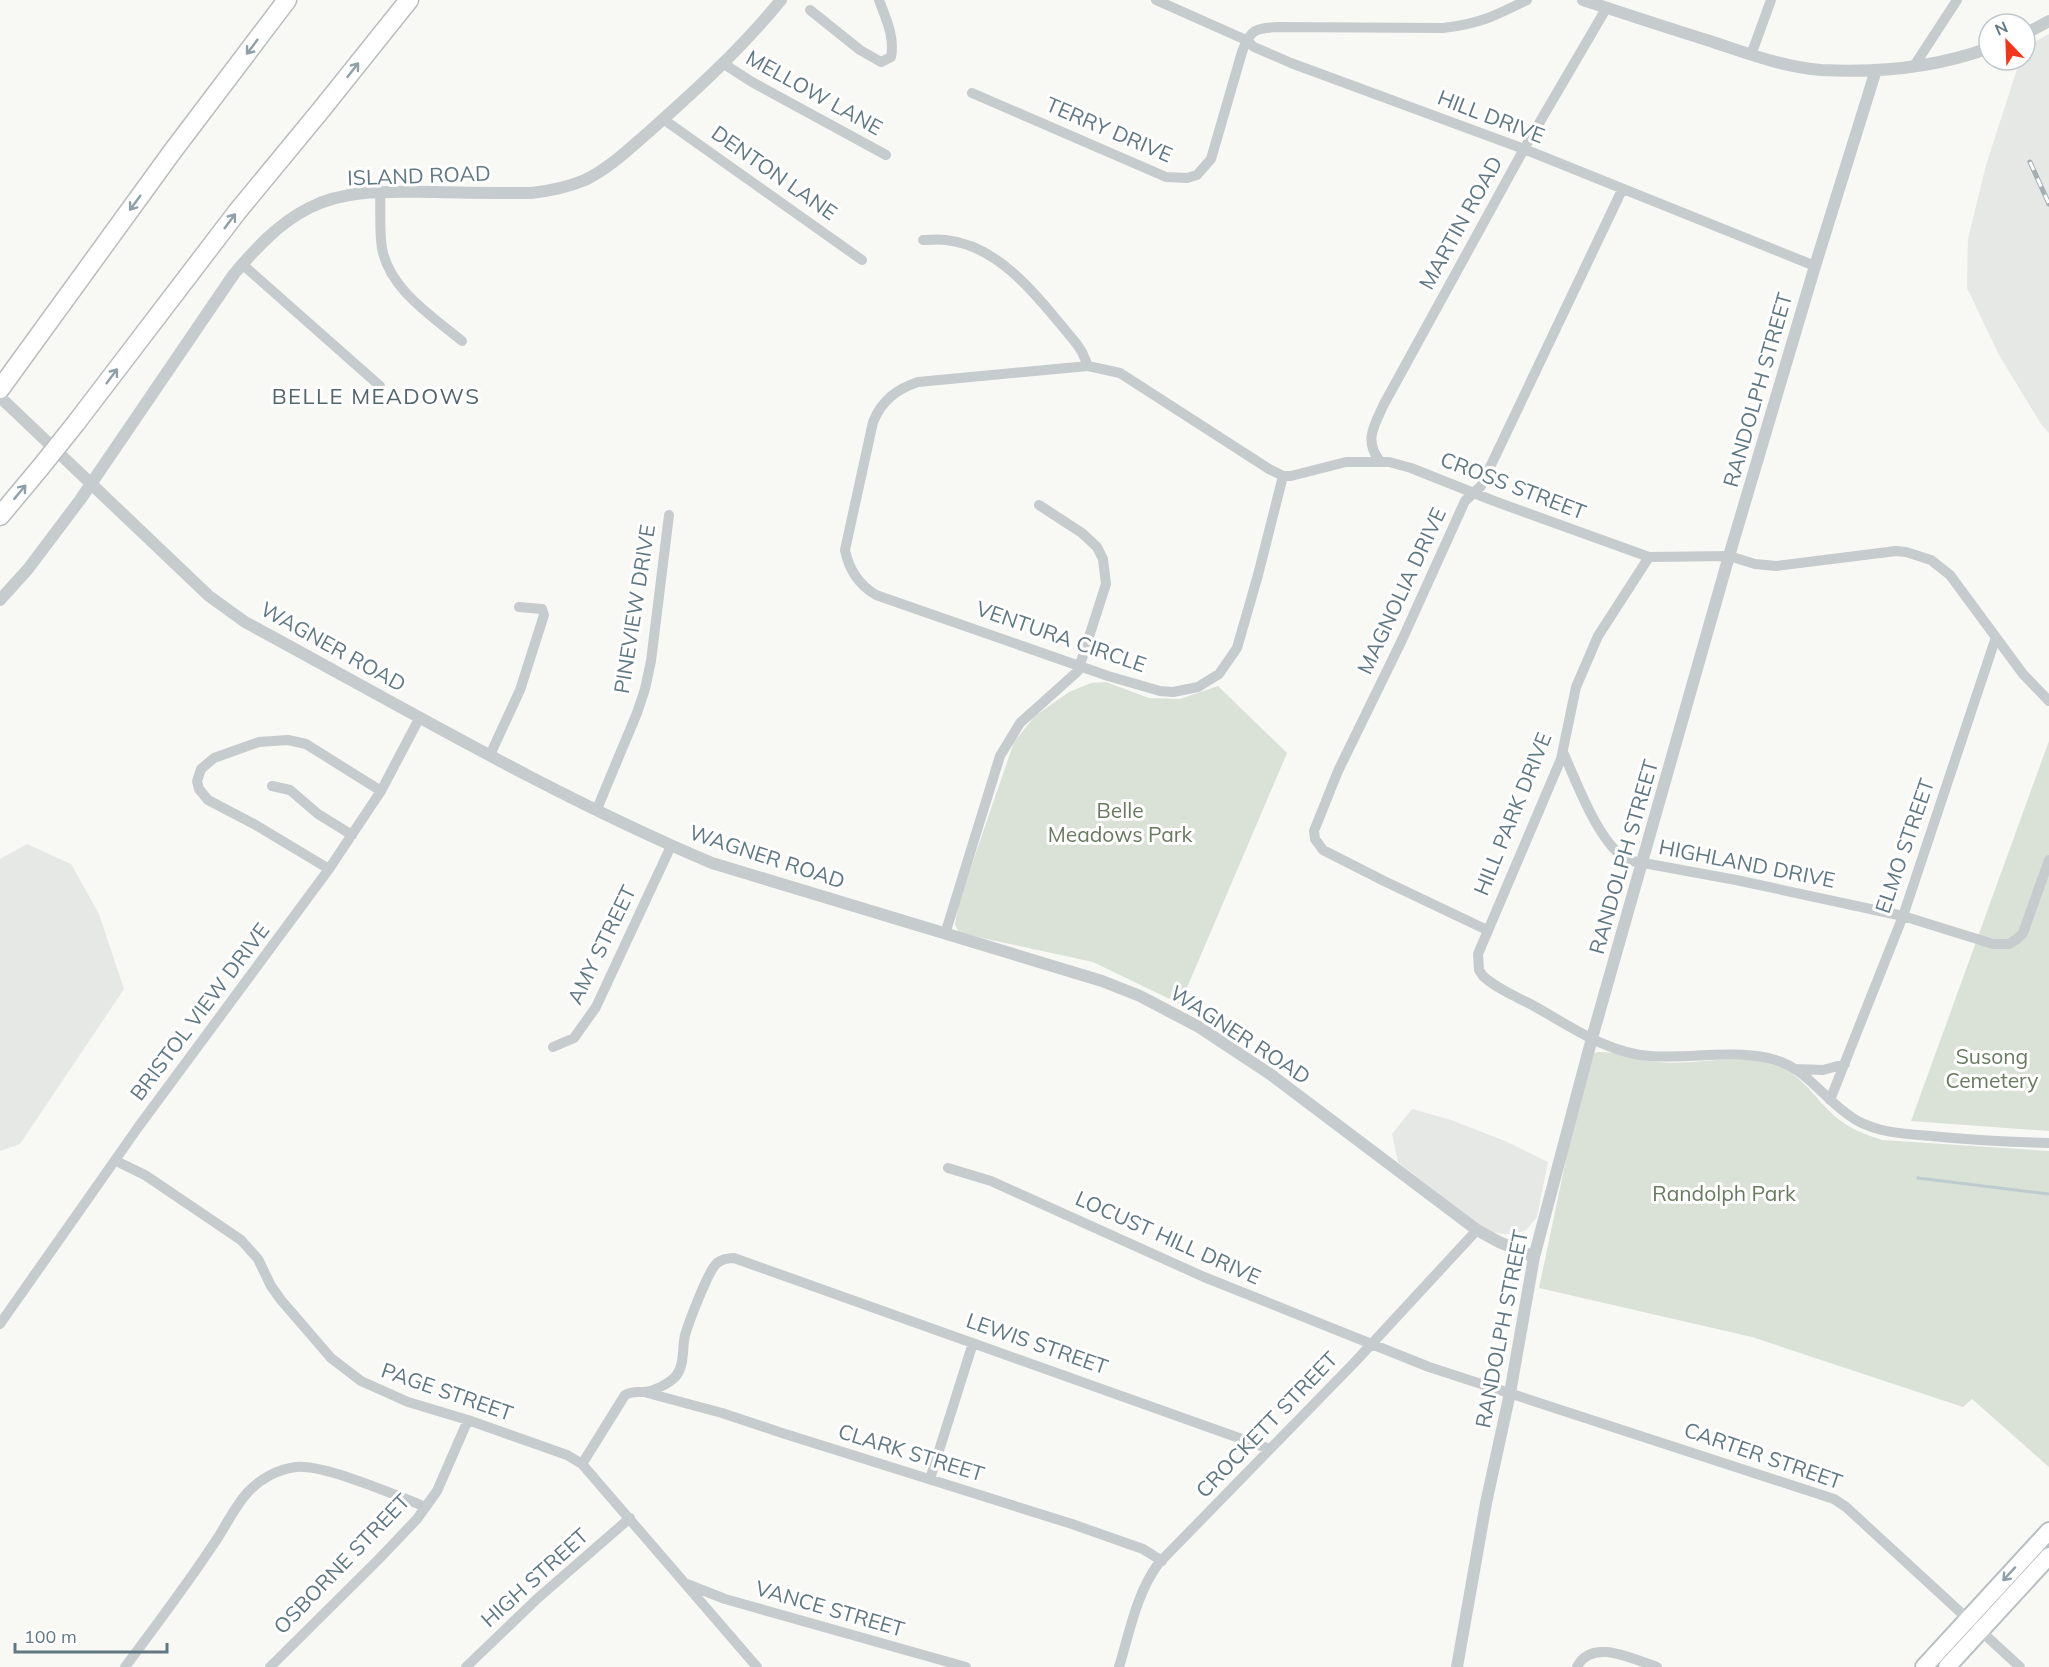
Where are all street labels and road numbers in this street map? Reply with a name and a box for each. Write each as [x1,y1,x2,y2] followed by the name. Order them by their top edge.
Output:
[742,44,887,140] street label: MELLOW LANE
[1434,84,1549,148] street label: HILL DRIVE
[1042,91,1177,167] street label: TERRY DRIVE
[707,119,842,225] street label: DENTON LANE
[1413,151,1507,294] street label: MARTIN ROAD
[347,160,491,190] street label: ISLAND ROAD
[1717,289,1797,490] street label: RANDOLPH STREET
[1437,445,1590,525] street label: CROSS STREET
[1351,503,1451,678] street label: MAGNOLIA DRIVE
[608,522,660,695] street label: PINEVIEW DRIVE
[256,595,411,697] street label: WAGNER ROAD
[973,595,1150,677] street label: VENTURA CIRCLE
[1468,728,1557,899] street label: HILL PARK DRIVE
[1583,756,1663,957] street label: RANDOLPH STREET
[1869,775,1939,916] street label: ELMO STREET
[686,819,848,893] street label: WAGNER ROAD
[1657,833,1837,893] street label: HIGHLAND DRIVE
[561,881,641,1008] street label: AMY STREET
[124,917,274,1105] street label: BRISTOL VIEW DRIVE
[1165,979,1316,1089] street label: WAGNER ROAD
[1072,1185,1265,1290] street label: LOCUST HILL DRIVE
[1469,1227,1533,1430] street label: RANDOLPH STREET
[963,1307,1112,1380] street label: LEWIS STREET
[1190,1346,1343,1503] street label: CROCKETT STREET
[378,1356,517,1426] street label: PAGE STREET
[1681,1416,1846,1494] street label: CARTER STREET
[835,1418,988,1487] street label: CLARK STREET
[268,1488,415,1639] street label: OSBORNE STREET
[475,1522,594,1632] street label: HIGH STREET
[753,1574,908,1642] street label: VANCE STREET

